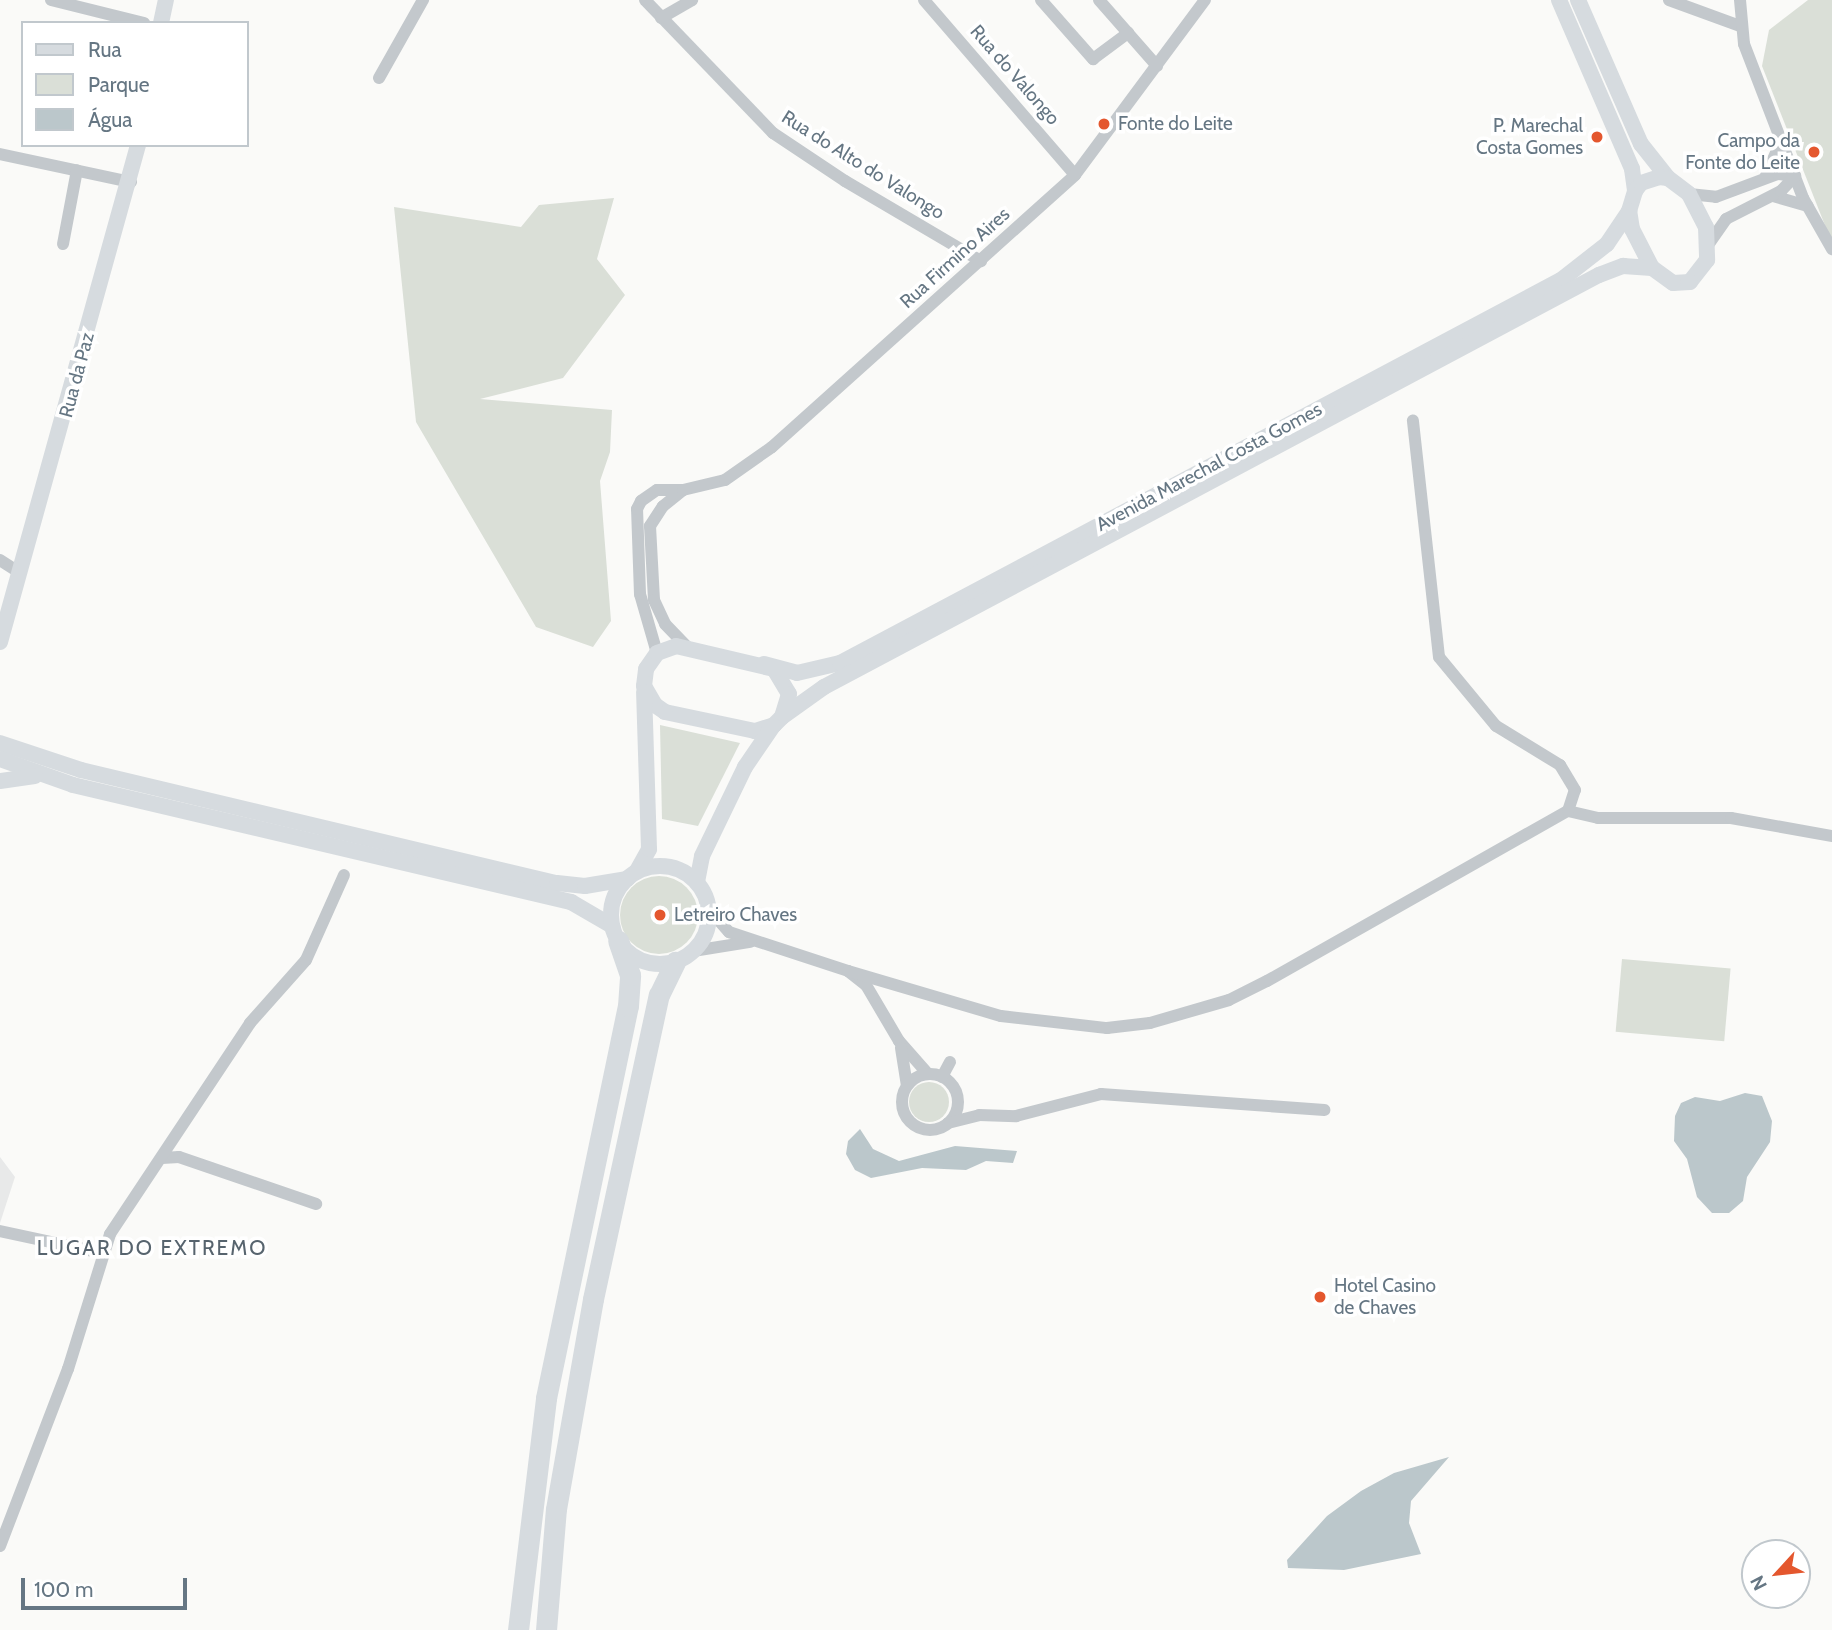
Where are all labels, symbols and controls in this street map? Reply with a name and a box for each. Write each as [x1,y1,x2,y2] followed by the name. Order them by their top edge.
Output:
[965,20,1065,130] street label: Rua do Valongo
[21,21,248,147] legend
[88,37,122,62] text: Rua
[88,72,150,97] text: Parque
[777,106,949,224] street label: Rua do Alto do Valongo
[88,107,132,132] text: Água
[1118,113,1233,135] place label: Fonte do Leite
[1476,115,1583,159] place label: P. Marechal Costa Gomes
[1096,116,1112,132] marker: Fonte do Leite
[1589,129,1605,145] marker: P. Marechal Costa Gomes
[1685,130,1800,174] place label: Campo da Fonte do Leite
[1806,144,1822,160] marker: Campo da Fonte do Leite
[896,203,1014,313] street label: Rua Firmino Aires
[55,330,99,420] street label: Rua da Paz
[1092,398,1326,536] street label: Avenida Marechal Costa Gomes
[674,904,797,926] place label: Letreiro Chaves
[652,907,668,923] marker: Letreiro Chaves
[39,1235,265,1261] district label: LUGAR DO EXTREMO
[1334,1275,1436,1319] place label: Hotel Casino de Chaves
[1312,1289,1328,1305] marker: Hotel Casino de Chaves
[1741,1539,1811,1609] north arrow
[24,1564,191,1608] scale bar
[1745,1572,1772,1594] text: N
[34,1577,93,1602] text: 100 m

